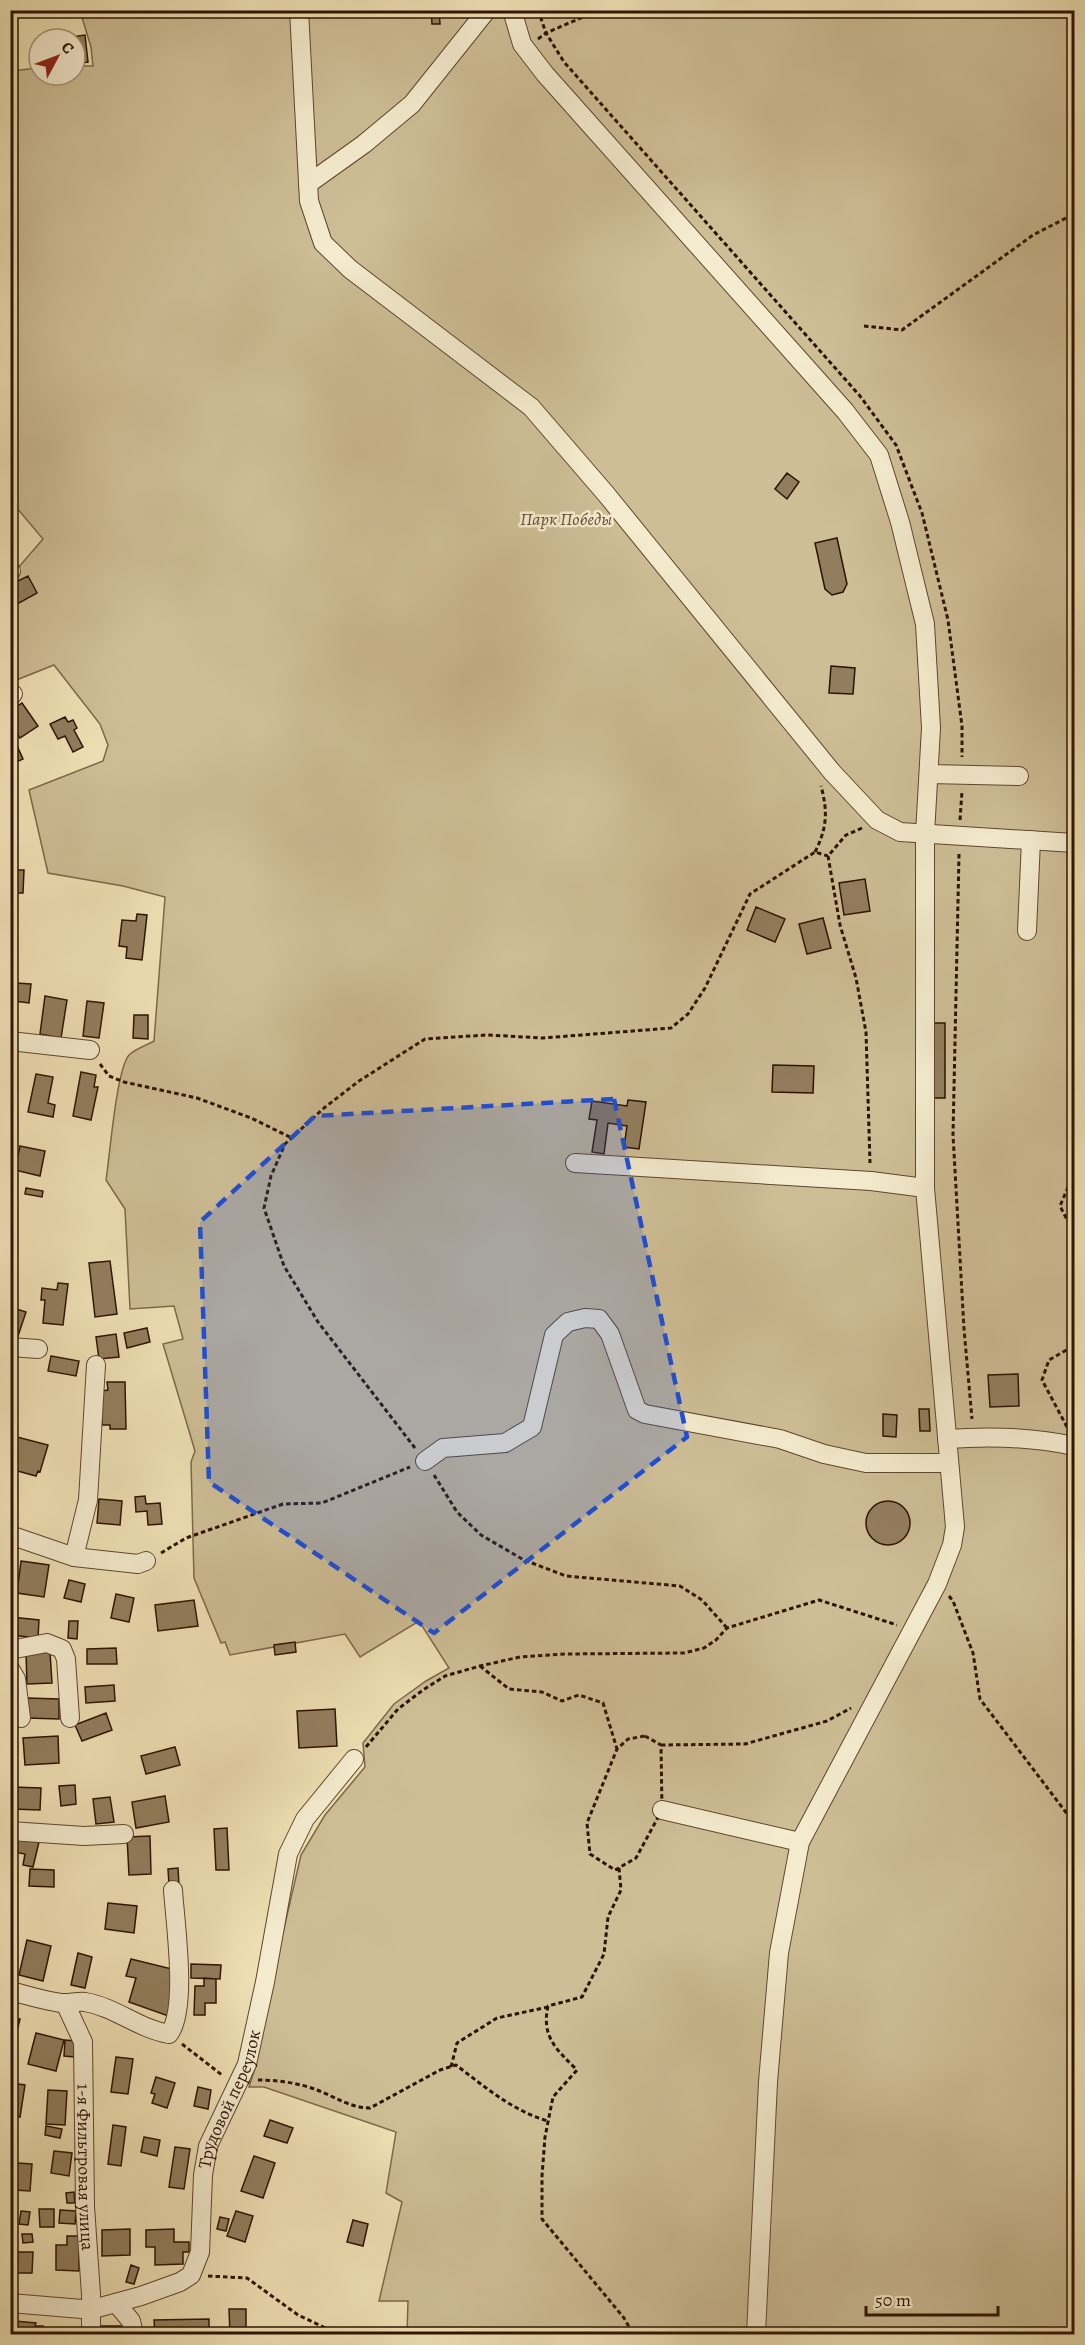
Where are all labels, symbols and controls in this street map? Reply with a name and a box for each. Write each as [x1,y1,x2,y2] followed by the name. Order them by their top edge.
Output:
[27,27,87,87] north arrow
[56,37,79,59] text: С
[520,507,612,531] park label: Парк Победы
[192,2028,266,2170] street label: Трудовой переулок
[72,2084,100,2252] street label: 1-я Фильтровая улица
[866,2279,998,2317] scale bar
[875,2288,911,2312] text: 50 m

